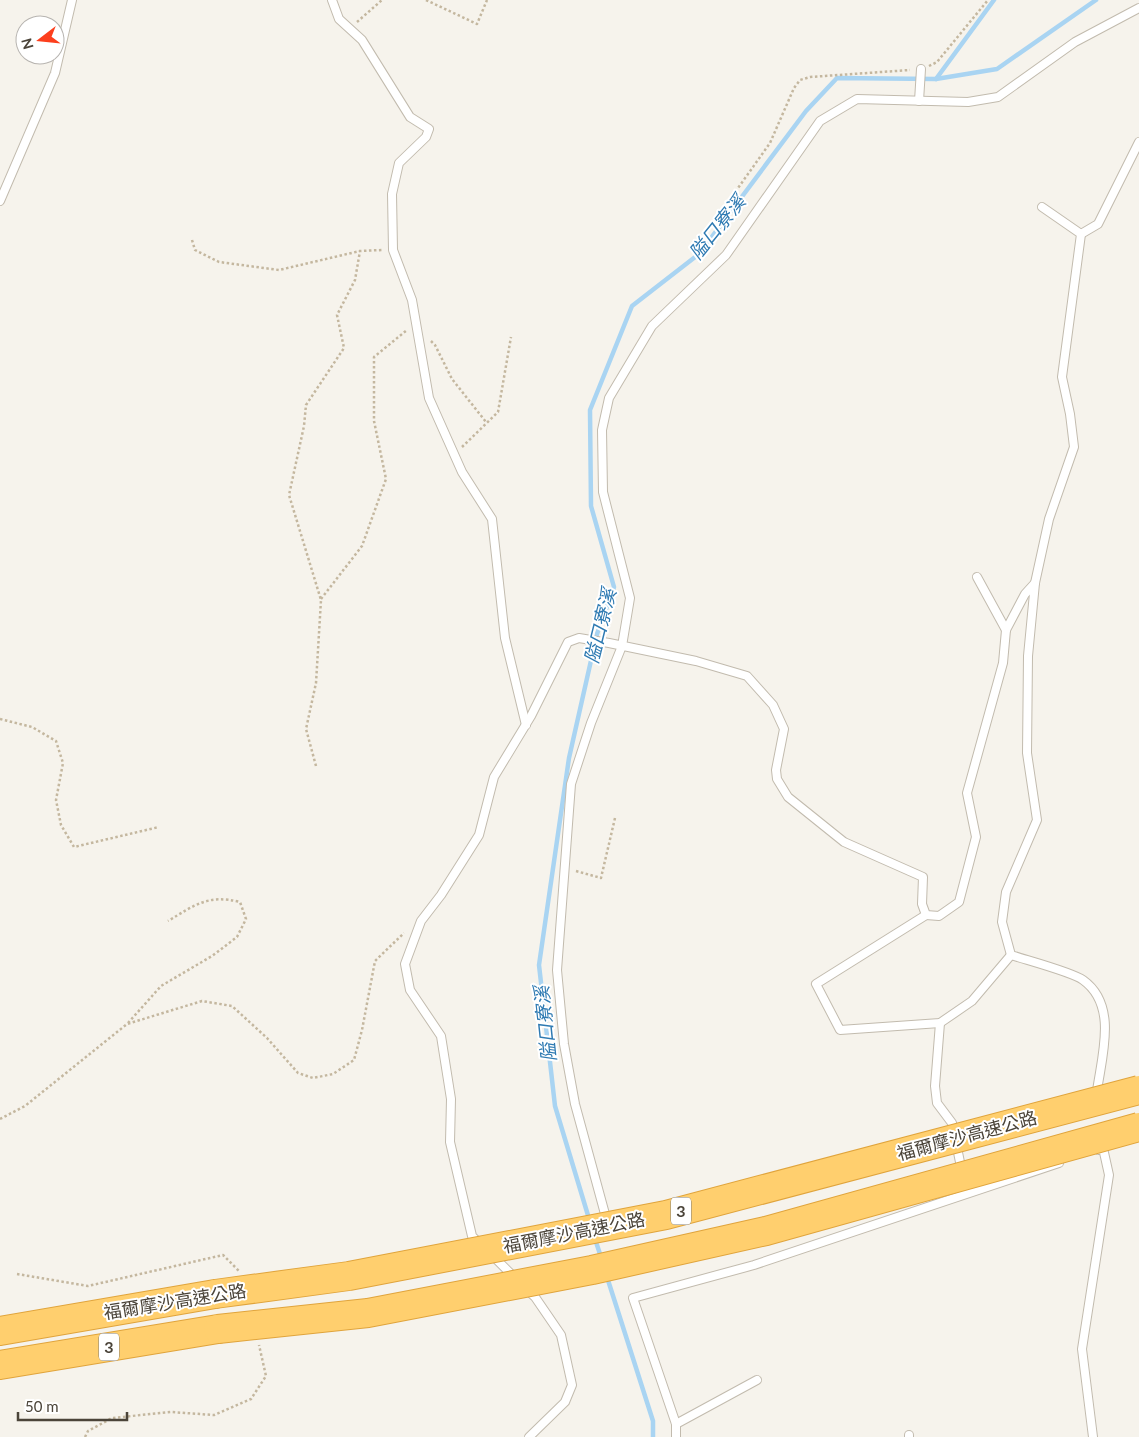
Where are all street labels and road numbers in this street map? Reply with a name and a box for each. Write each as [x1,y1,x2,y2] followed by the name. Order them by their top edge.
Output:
[894,1106,1039,1164] street label: 福爾摩沙高速公路
[671,1198,691,1224] road number: 3
[501,1207,647,1257] street label: 福爾摩沙高速公路
[102,1279,248,1323] street label: 福爾摩沙高速公路
[99,1334,119,1360] road number: 3

